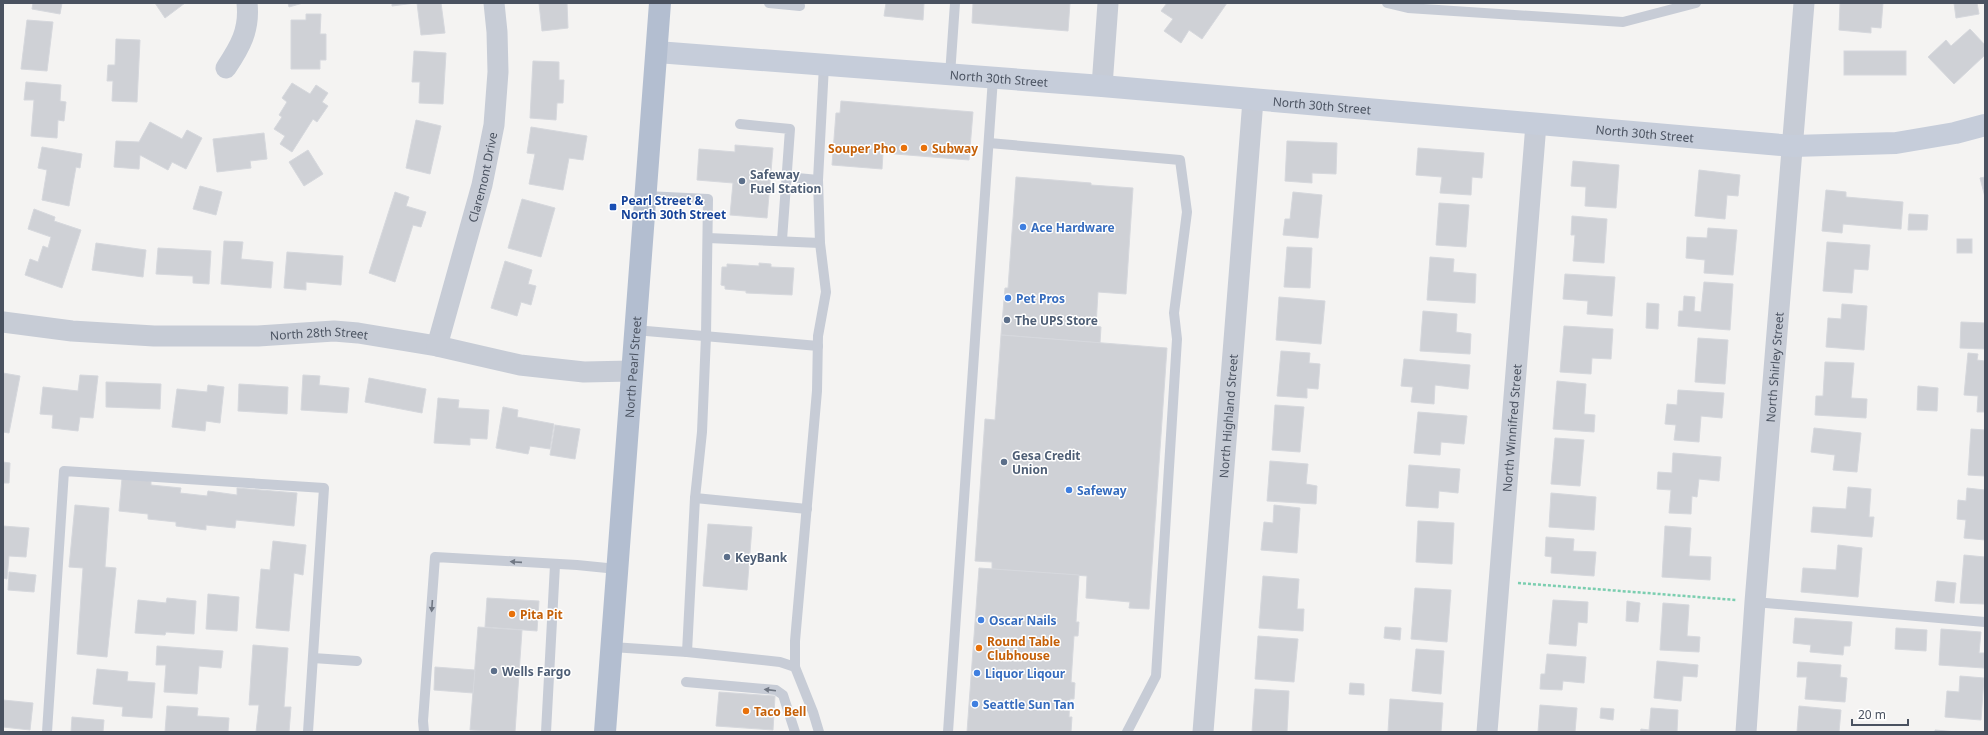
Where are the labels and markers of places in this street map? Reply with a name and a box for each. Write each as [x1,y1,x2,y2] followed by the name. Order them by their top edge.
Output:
[828,140,896,157] place label: Souper Pho
[932,140,978,157] place label: Subway
[899,143,909,153] marker: Souper Pho
[919,143,929,153] marker: Subway
[750,166,821,197] place label: Safeway Fuel Station
[737,176,747,186] marker: Safeway Fuel Station
[621,192,726,223] place label: Pearl Street & North 30th Street
[608,202,618,212] marker: Pearl Street & North 30th Street
[1031,219,1115,236] place label: Ace Hardware
[1018,222,1028,232] marker: Ace Hardware
[1016,290,1065,307] place label: Pet Pros
[1003,293,1013,303] marker: Pet Pros
[1015,312,1098,329] place label: The UPS Store
[1002,315,1012,325] marker: The UPS Store
[1012,447,1081,478] place label: Gesa Credit Union
[999,457,1009,467] marker: Gesa Credit Union
[1077,482,1127,499] place label: Safeway
[1064,485,1074,495] marker: Safeway
[735,549,788,566] place label: KeyBank
[722,552,732,562] marker: KeyBank
[520,606,563,623] place label: Pita Pit
[507,609,517,619] marker: Pita Pit
[989,612,1057,629] place label: Oscar Nails
[976,615,986,625] marker: Oscar Nails
[987,633,1060,664] place label: Round Table Clubhouse
[974,643,984,653] marker: Round Table Clubhouse
[502,663,571,680] place label: Wells Fargo
[985,665,1066,682] place label: Liquor Liqour
[489,666,499,676] marker: Wells Fargo
[972,668,982,678] marker: Liquor Liqour
[983,696,1075,713] place label: Seattle Sun Tan
[970,699,980,709] marker: Seattle Sun Tan
[754,703,806,720] place label: Taco Bell
[741,706,751,716] marker: Taco Bell

